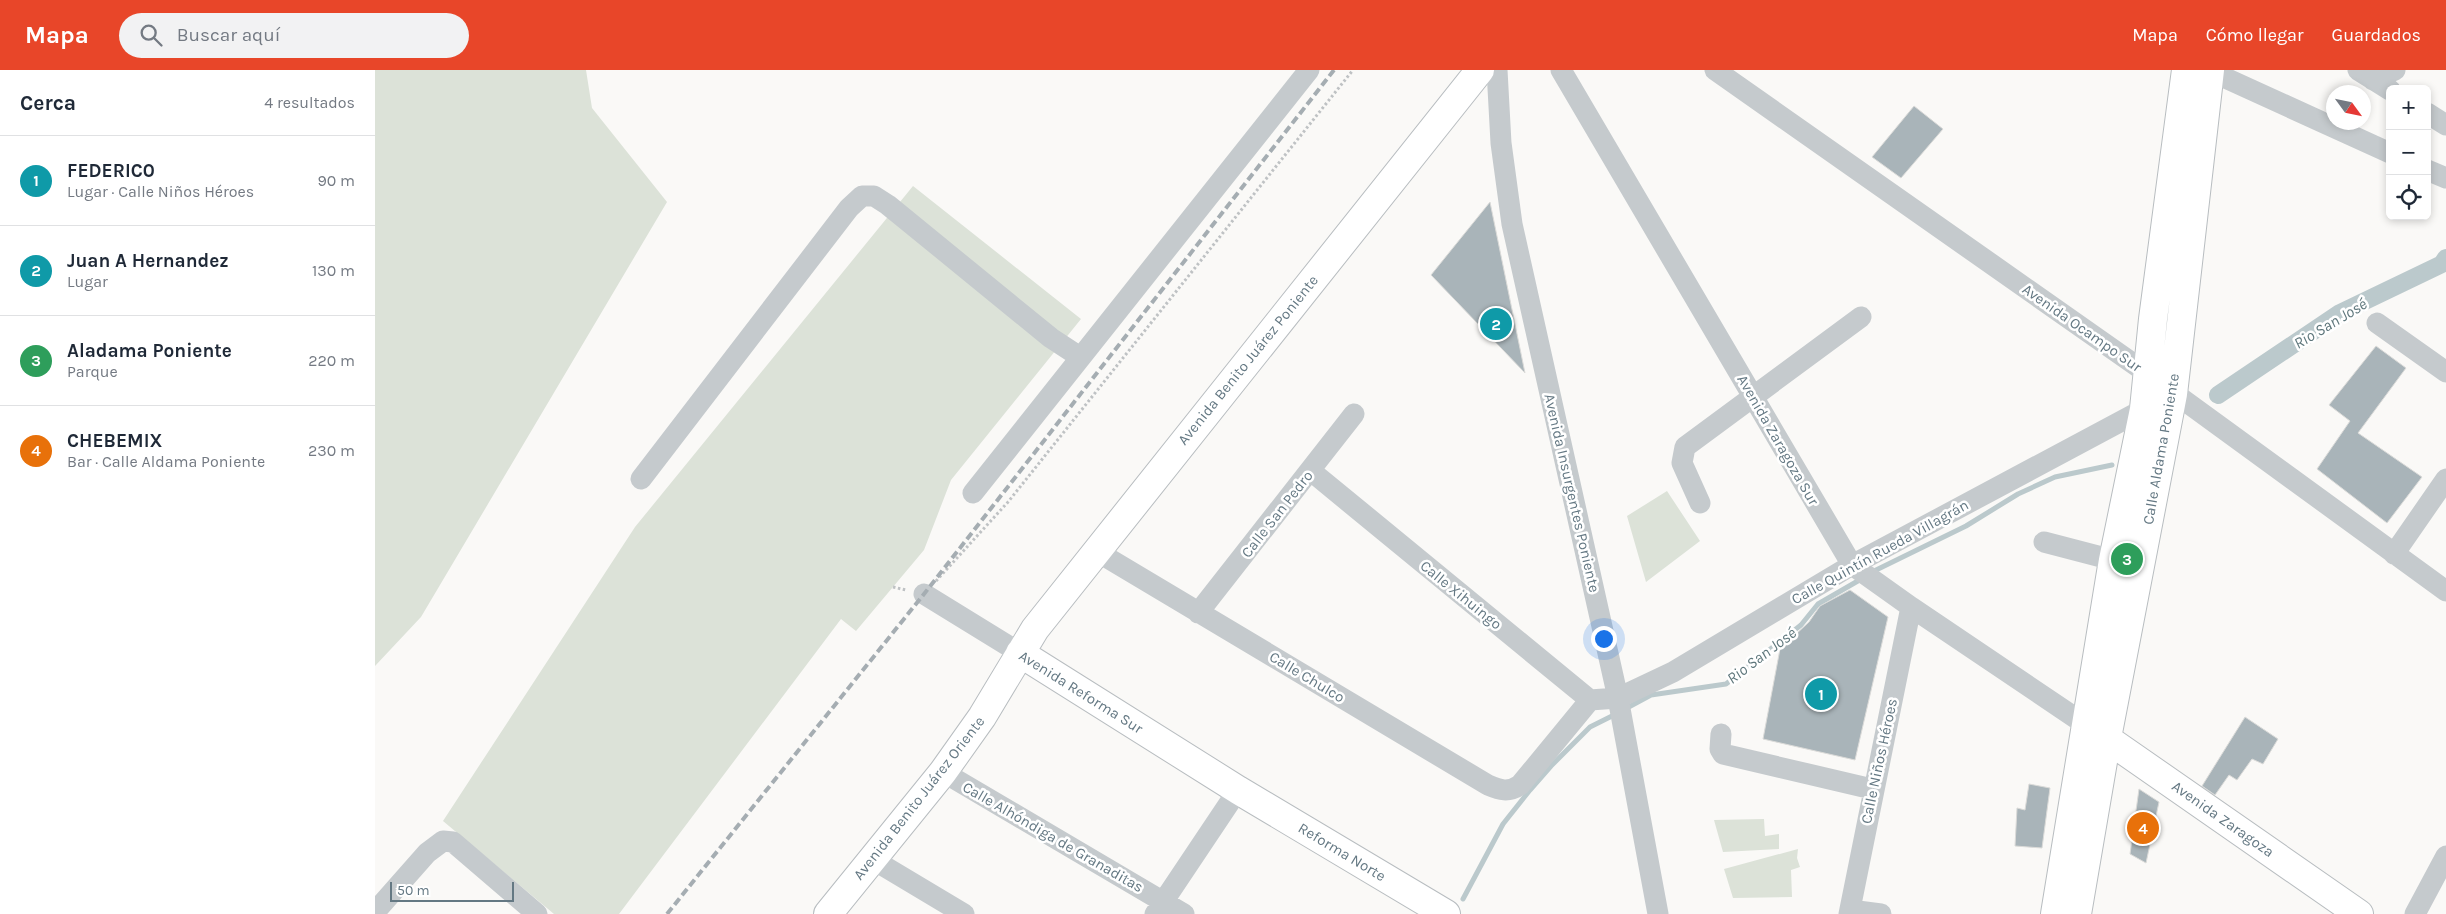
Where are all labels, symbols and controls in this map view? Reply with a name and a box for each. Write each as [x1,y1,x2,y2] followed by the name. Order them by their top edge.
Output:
[119,13,469,58] search box
[25,21,89,49] text: Mapa
[137,21,165,49] icon: search
[177,24,280,46] text: Buscar aquí
[2132,24,2178,46] text: Mapa
[2206,24,2304,46] text: Cómo llegar
[2332,24,2421,46] text: Guardados
[2326,85,2371,130] north arrow
[2386,85,2431,220] map controls
[2386,85,2431,130] button: +
[20,91,76,115] text: Cerca
[264,93,355,112] text: 4 resultados
[2386,130,2431,175] button: −
[67,160,155,182] text: FEDERIC0
[33,171,39,190] text: 1
[317,171,355,190] text: 90 m
[2386,175,2431,220] button: locate
[67,182,254,201] text: Lugar · Calle Niños Héroes
[67,250,229,272] text: Juan A Hernandez
[31,261,41,280] text: 2
[312,261,355,280] text: 130 m
[67,272,108,291] text: Lugar
[1174,272,1322,448] street label: Avenida Benito Juárez Poniente
[2019,280,2146,376] street label: Avenida Ocampo Sur
[2290,294,2371,353] water label: Rio San José
[1480,305,1512,343] pin: 2
[67,340,232,362] text: Aladama Poniente
[31,351,41,370] text: 3
[308,351,355,370] text: 220 m
[67,362,118,381] text: Parque
[1733,372,1823,509] street label: Avenida Zaragoza Sur
[2139,372,2183,526] street label: Calle Aldama Poniente
[1540,392,1604,594] street label: Avenida Insurgentes Poniente
[67,430,162,452] text: CHEBEMIX
[31,441,41,460] text: 4
[308,441,355,460] text: 230 m
[67,452,265,471] text: Bar · Calle Aldama Poniente
[1237,467,1317,561] street label: Calle San Pedro
[1788,496,1972,608] street label: Calle Quintín Rueda Villagrán
[2111,540,2143,578] pin: 3
[1417,557,1505,633] street label: Calle Xihuingo
[1723,623,1800,688] water label: Rio San José
[1591,626,1617,652] your location
[1016,647,1147,738] street label: Avenida Reforma Sur
[1266,648,1348,706] street label: Calle Chulco
[1805,675,1837,713] pin: 1
[1857,697,1901,825] street label: Calle Niños Héroes
[850,713,988,883] street label: Avenida Benito Juárez Oriente
[2168,777,2278,861] street label: Avenida Zaragoza
[959,778,1147,896] street label: Calle Alhóndiga de Granaditas
[2127,809,2159,847] pin: 4
[1295,819,1389,885] street label: Reforma Norte
[390,879,514,902] scale bar
[397,882,430,899] text: 50 m

